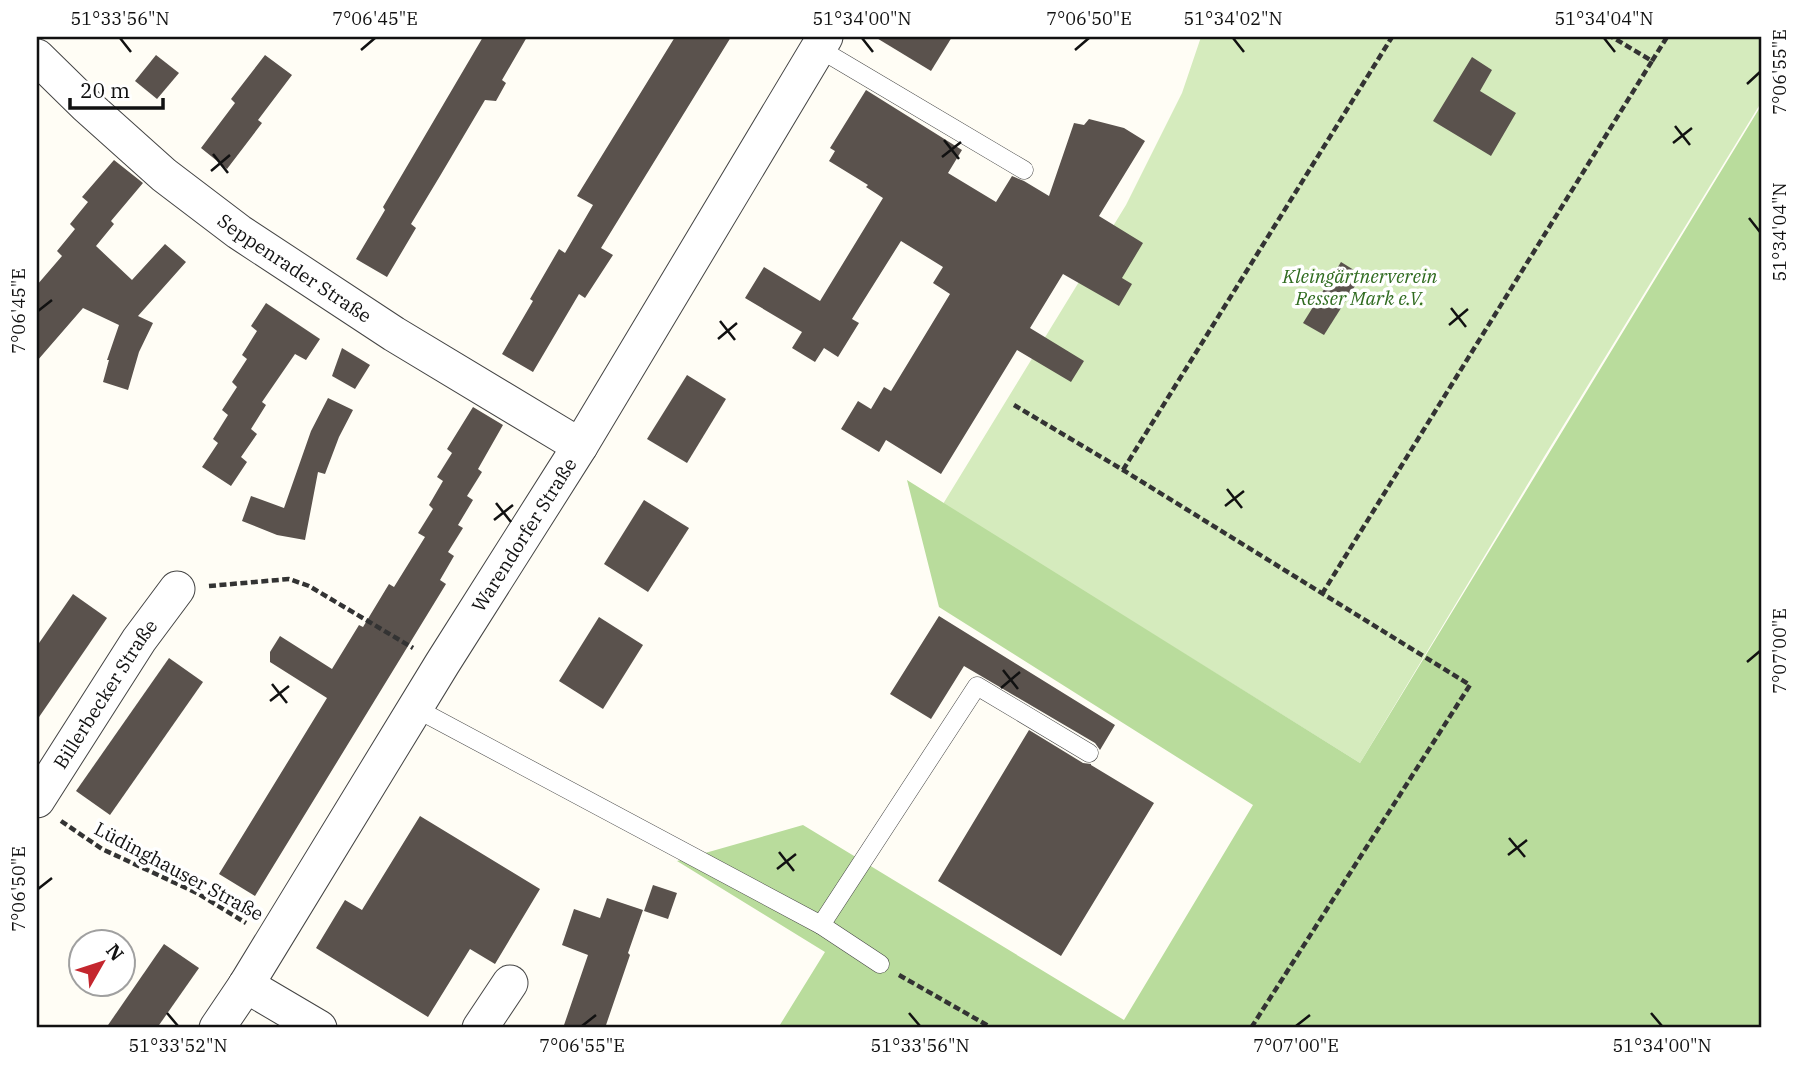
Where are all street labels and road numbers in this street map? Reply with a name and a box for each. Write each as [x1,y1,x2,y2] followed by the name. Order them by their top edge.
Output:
[213,208,376,328] street label: Seppenrader Straße
[466,453,582,616] street label: Warendorfer Straße
[48,614,162,773] street label: Billerbecker Straße
[90,816,268,926] street label: Lüdinghauser Straße

